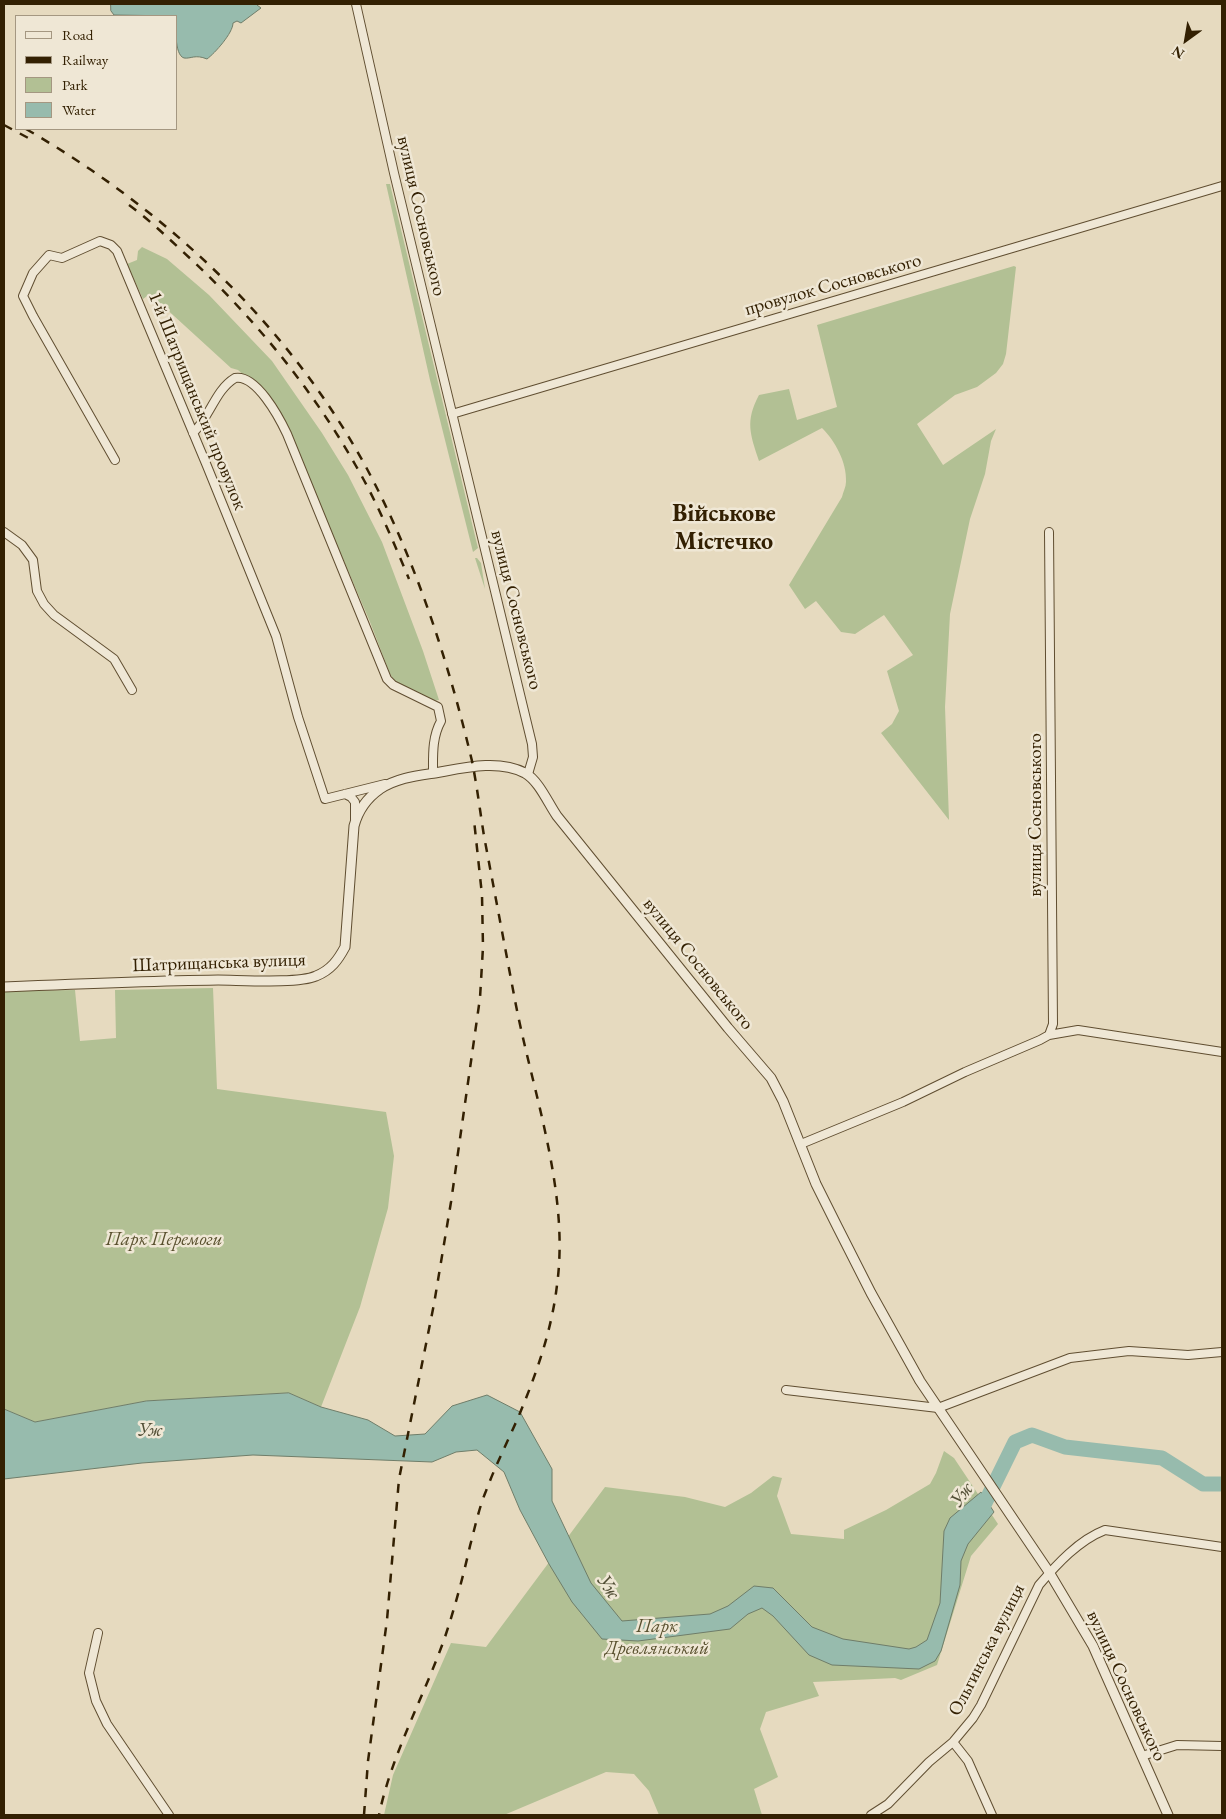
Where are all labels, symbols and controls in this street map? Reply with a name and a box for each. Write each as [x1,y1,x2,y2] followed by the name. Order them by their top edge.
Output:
[15,15,178,130] legend
[1161,15,1211,65] north arrow
[62,25,93,44] text: Road
[1168,42,1188,63] text: N
[62,50,108,69] text: Railway
[62,75,88,94] text: Park
[62,100,96,119] text: Water
[391,134,451,298] street label: вулиця Сосновського
[742,249,924,321] street label: провулок Сосновського
[143,288,251,514] street label: 1-й Шатрищанський провулок
[672,500,776,556] district label: Військове Містечко
[485,528,547,692] street label: вулиця Сосновського
[1025,733,1047,897] street label: вулиця Сосновського
[638,893,758,1035] street label: вулиця Сосновського
[132,949,306,977] street label: Шатрищанська вулиця
[106,1229,222,1251] park label: Парк Перемоги
[138,1419,162,1443] water label: Уж
[945,1478,979,1512] water label: Уж
[591,1570,625,1604] water label: Уж
[944,1580,1030,1720] street label: Ольгинська вулиця
[1081,1607,1171,1765] street label: вулиця Сосновського
[605,1616,709,1660] park label: Парк Древлянський

